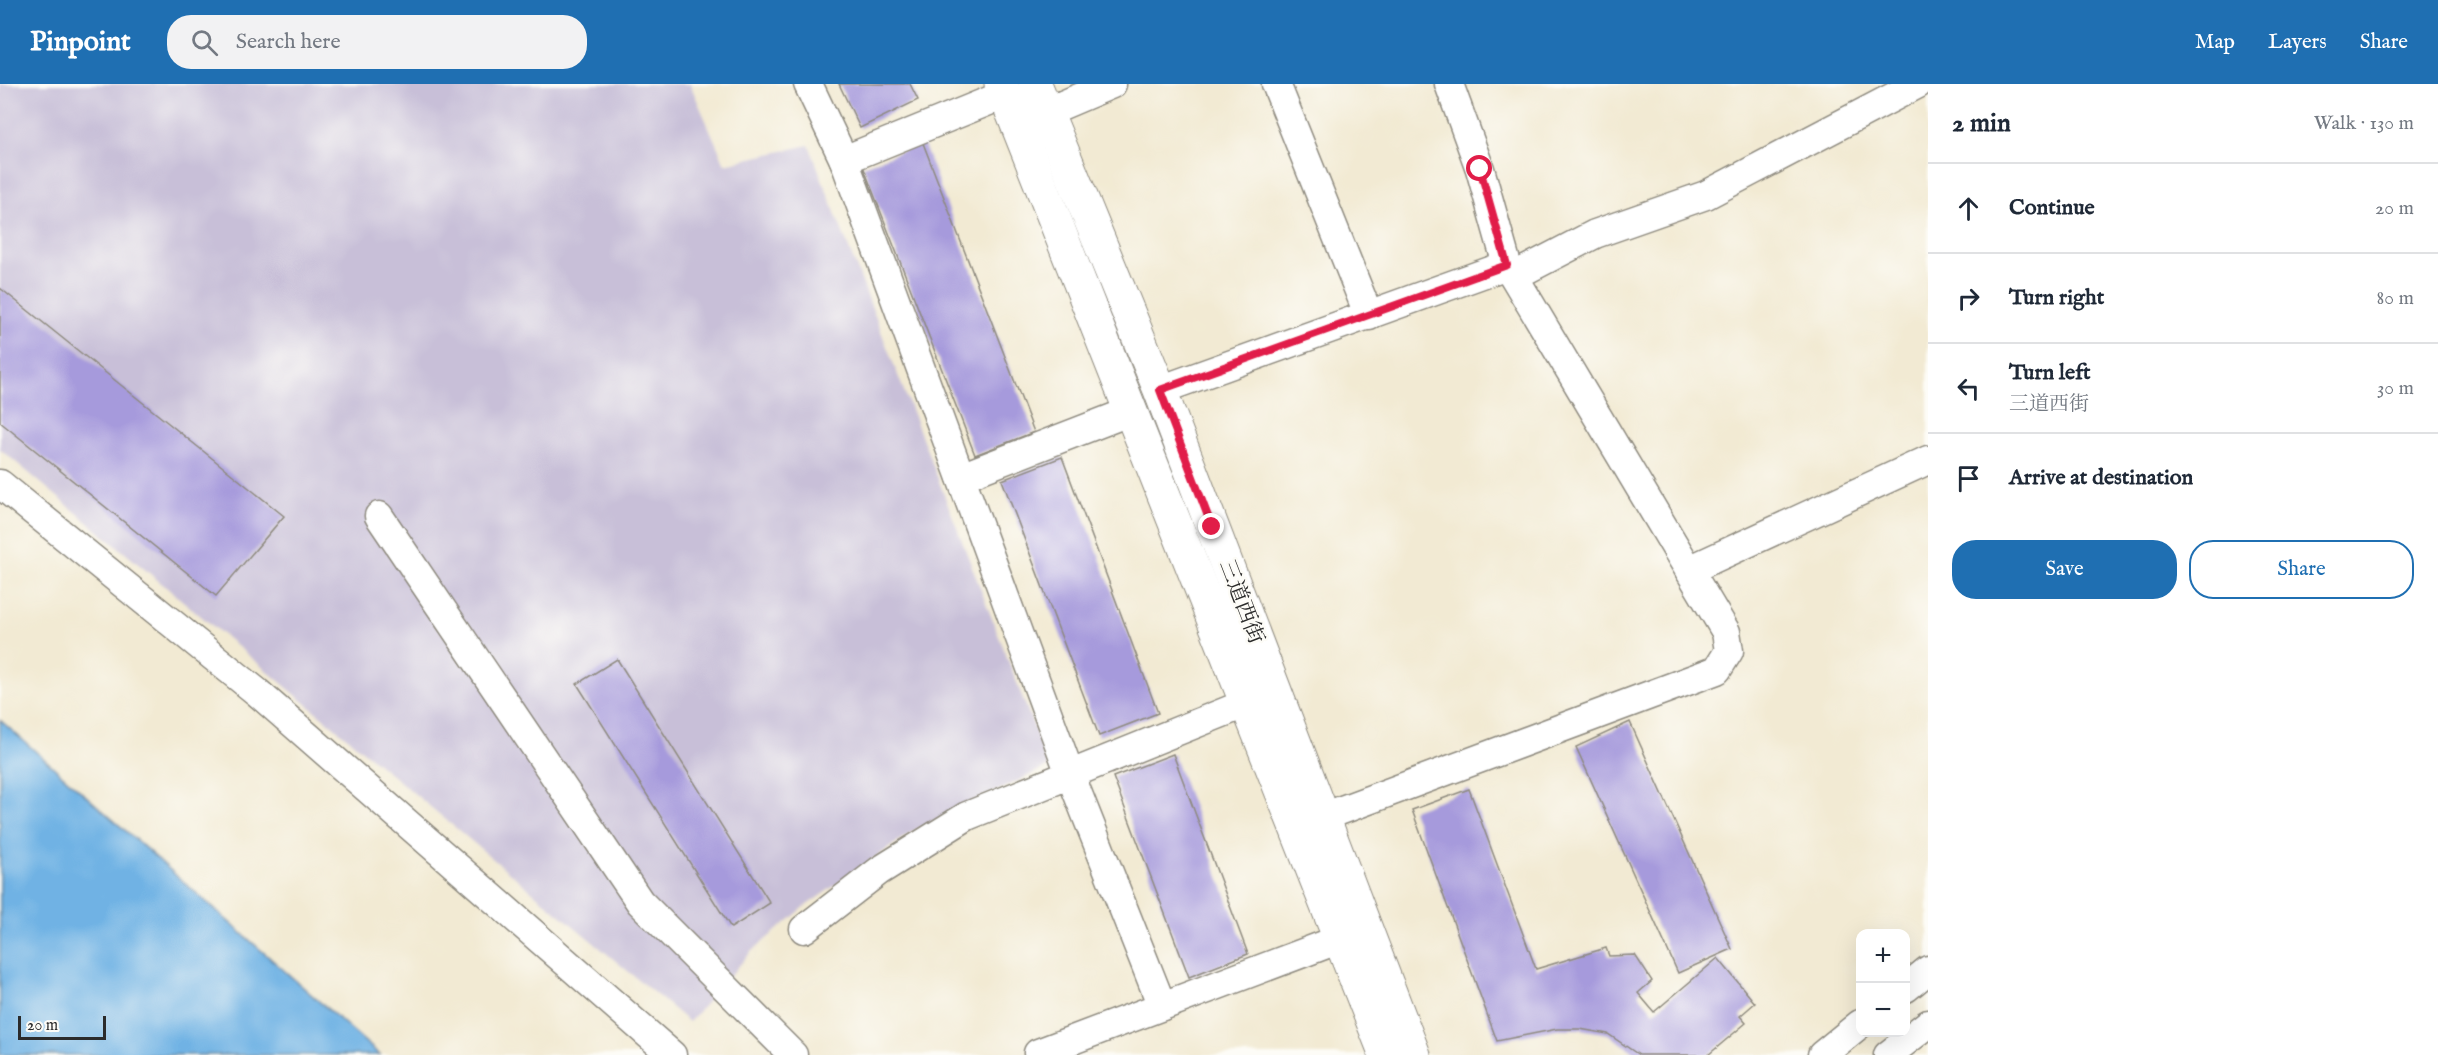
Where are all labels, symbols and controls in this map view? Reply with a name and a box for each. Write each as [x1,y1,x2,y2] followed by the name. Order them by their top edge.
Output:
[167,15,587,69] search box
[30,25,131,60] text: Pinpoint
[188,26,221,59] icon: search
[236,28,341,56] text: Search here
[2195,29,2235,56] text: Map
[2268,29,2327,56] text: Layers
[2360,29,2408,56] text: Share
[1952,107,2011,140] text: 2 min
[2314,111,2414,136] text: Walk · 130 m
[1466,155,1492,181] route start
[1952,192,1985,225] icon: ahead
[2009,194,2095,222] text: Continue
[2375,196,2414,221] text: 20 m
[1952,282,1985,315] icon: right
[2009,284,2104,312] text: Turn right
[2377,286,2414,311] text: 80 m
[2009,359,2091,387] text: Turn left
[1952,372,1985,405] icon: left
[2377,376,2414,401] text: 30 m
[2009,392,2089,417] text: 三道西街
[1952,462,1985,495] icon: arrive
[2009,464,2193,492] text: Arrive at destination
[1198,513,1224,539] route end
[1952,540,2177,599] button: Save
[2189,540,2414,599] button: Share
[1212,556,1270,648] street label: 三道西街
[1856,929,1910,1037] map controls
[1856,929,1910,983] button: +
[1856,983,1910,1037] button: −
[18,1013,106,1040] scale bar
[27,1016,58,1036] text: 20 m

